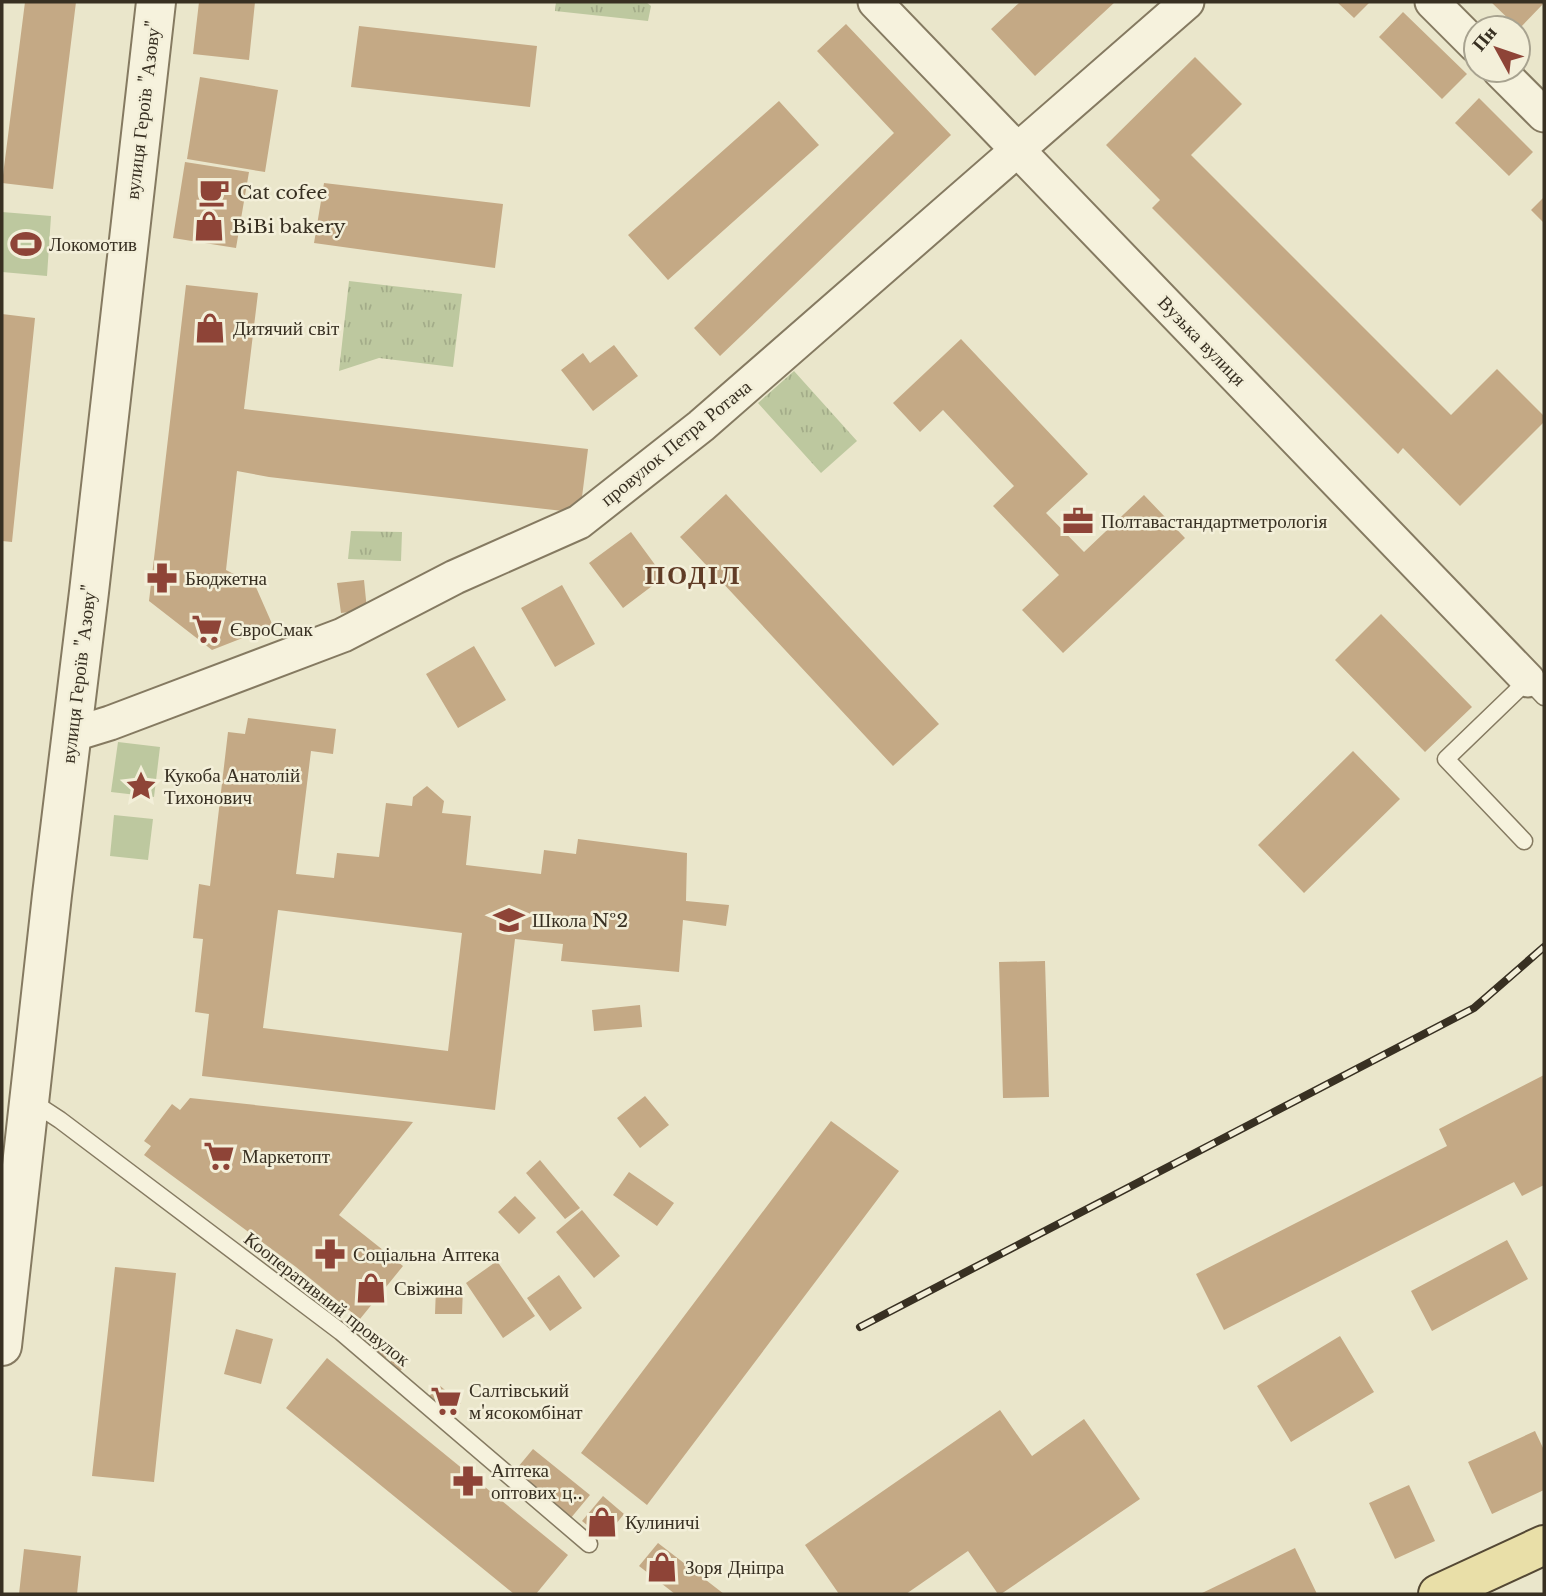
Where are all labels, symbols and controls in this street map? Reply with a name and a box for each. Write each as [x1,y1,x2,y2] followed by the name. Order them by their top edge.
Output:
[1462,14,1532,84] north arrow
[121,19,165,201] street label: вулиця Героїв "Азову"
[1467,21,1501,56] text: Пн
[197,175,231,209] cafe icon: Cat cofee
[237,181,327,204] place label: Cat cofee
[192,209,226,243] shop icon: BiBi bakery
[232,215,346,238] place label: BiBi bakery
[9,227,43,261] sports icon: Локомотив
[49,233,137,256] place label: Локомотив
[1153,291,1251,391] street label: Вузька вулиця
[193,311,227,345] shop icon: Дитячий світ
[233,317,340,340] place label: Дитячий світ
[596,375,757,511] street label: провулок Петра Ротача
[1061,504,1095,538] office icon: Полтавастандартметрологія
[1101,510,1328,533] place label: Полтавастандартметрологія
[645,559,741,591] district label: ПОДІЛ
[145,561,179,595] pharmacy icon: Бюджетна
[185,567,268,590] place label: Бюджетна
[57,583,101,765] street label: вулиця Героїв "Азову"
[190,612,224,646] supermarket icon: ЄвроСмак
[230,618,314,641] place label: ЄвроСмак
[164,764,300,809] place label: Кукоба Анатолій Тихонович
[124,769,158,803] place icon: Кукоба Анатолій Тихонович
[492,903,526,937] school or university icon: Школа №2
[532,909,628,932] place label: Школа №2
[202,1139,236,1173] supermarket icon: Маркетопт
[242,1145,331,1168] place label: Маркетопт
[239,1227,415,1371] street label: Кооперативний провулок
[313,1237,347,1271] pharmacy icon: Соціальна Аптека
[353,1243,500,1266] place label: Соціальна Аптека
[354,1271,388,1305] shop icon: Свіжина
[394,1277,463,1300] place label: Свіжина
[469,1379,583,1424] place label: Салтівський м'ясокомбінат
[429,1384,463,1418] supermarket icon: Салтівський м'ясокомбінат
[491,1459,583,1504] place label: Аптека оптових ц‥
[451,1464,485,1498] pharmacy icon: Аптека оптових ц‥
[585,1505,619,1539] shop icon: Кулиничі
[625,1511,700,1534] place label: Кулиничі
[645,1550,679,1584] shop icon: Зоря Дніпра
[685,1556,785,1579] place label: Зоря Дніпра

